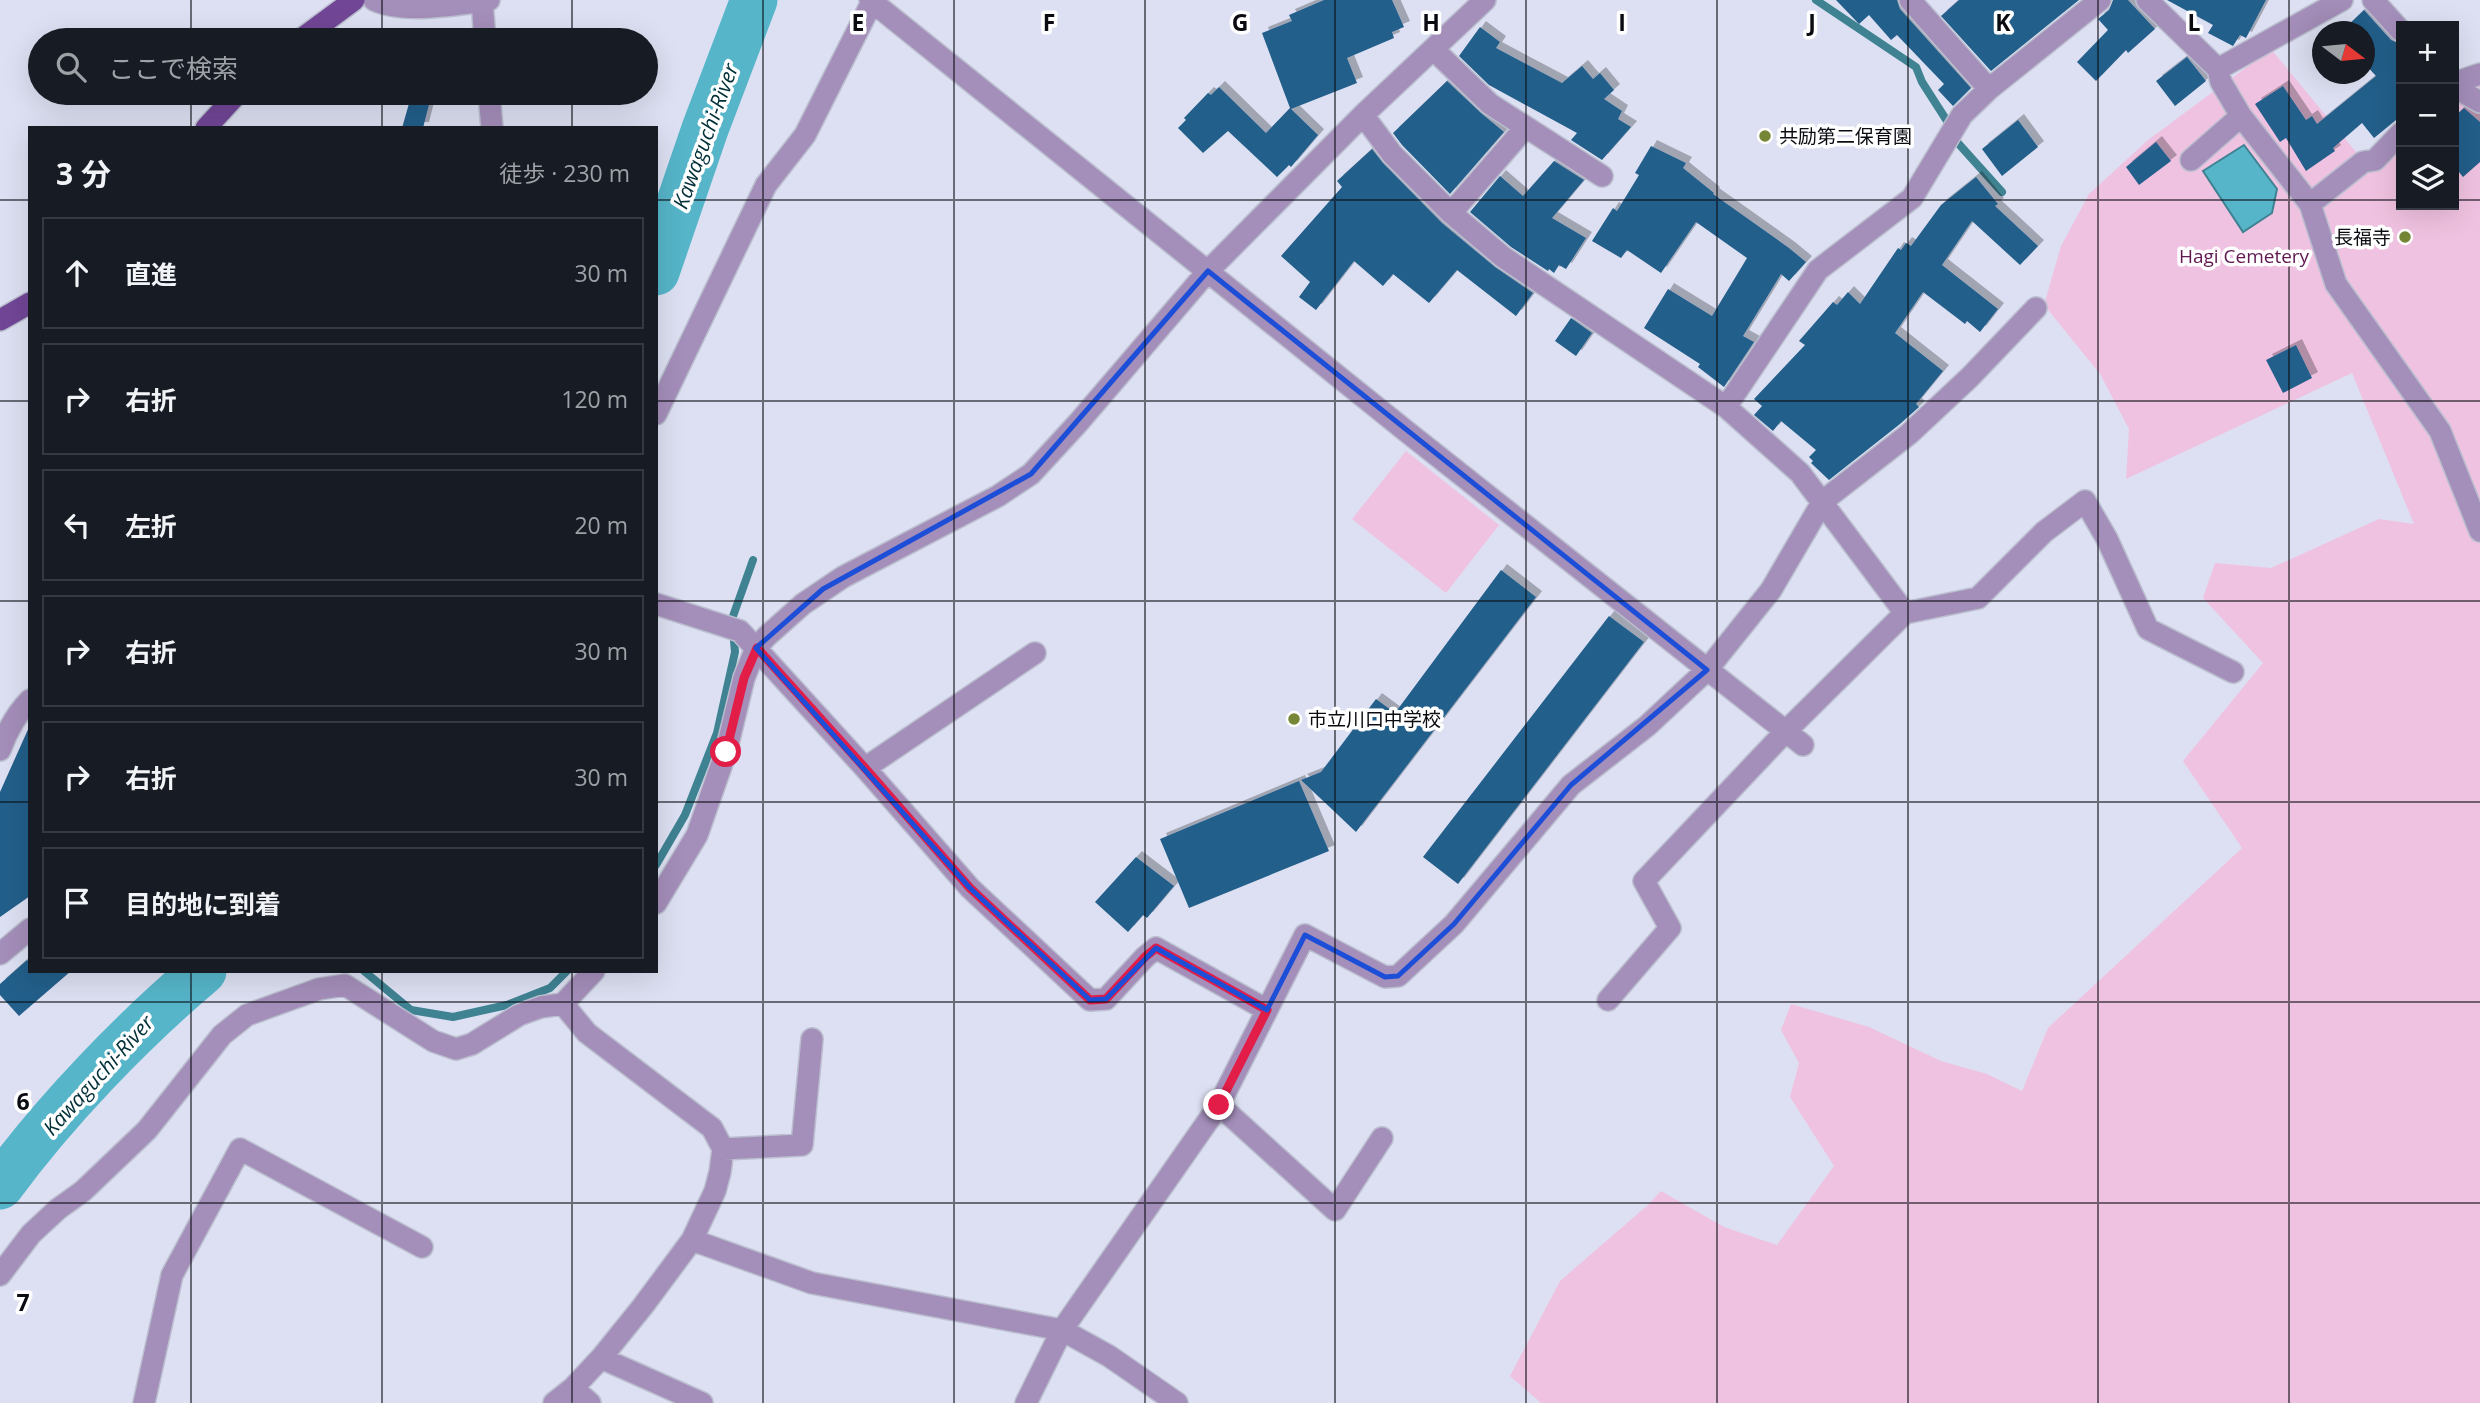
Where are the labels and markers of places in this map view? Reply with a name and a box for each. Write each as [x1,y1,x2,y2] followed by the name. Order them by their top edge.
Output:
[1779,123,1912,149] place label: 共励第二保育園
[1757,128,1773,144] marker: 共励第二保育園
[2334,224,2391,250] place label: 長福寺
[2397,229,2413,245] marker: 長福寺
[1308,706,1441,732] place label: 市立川口中学校
[1286,711,1302,727] marker: 市立川口中学校

